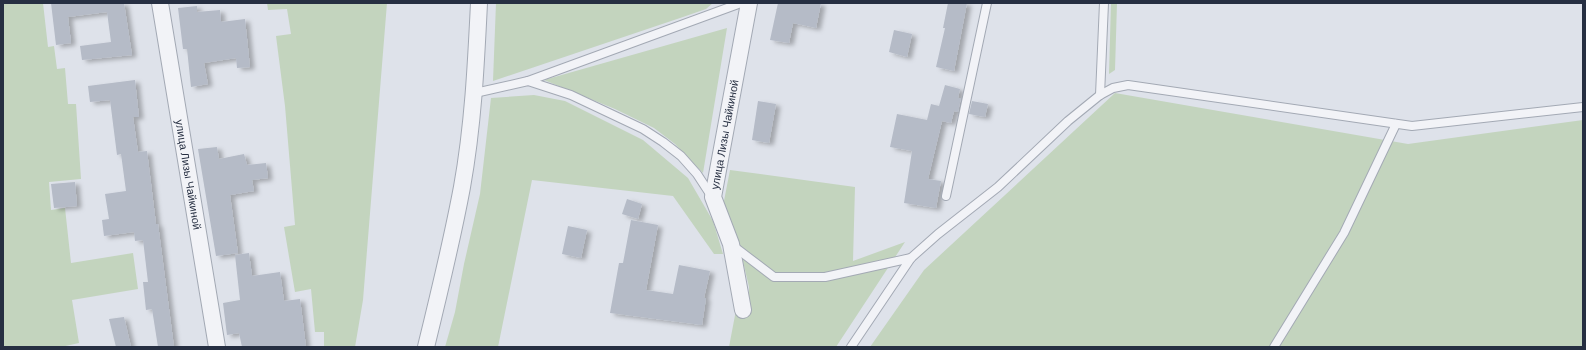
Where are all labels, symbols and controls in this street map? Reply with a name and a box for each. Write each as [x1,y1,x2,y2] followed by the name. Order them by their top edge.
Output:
[708,78,742,191] street label: улица Лизы Чайкиной
[172,119,204,231] street label: улица Лизы Чайкиной

